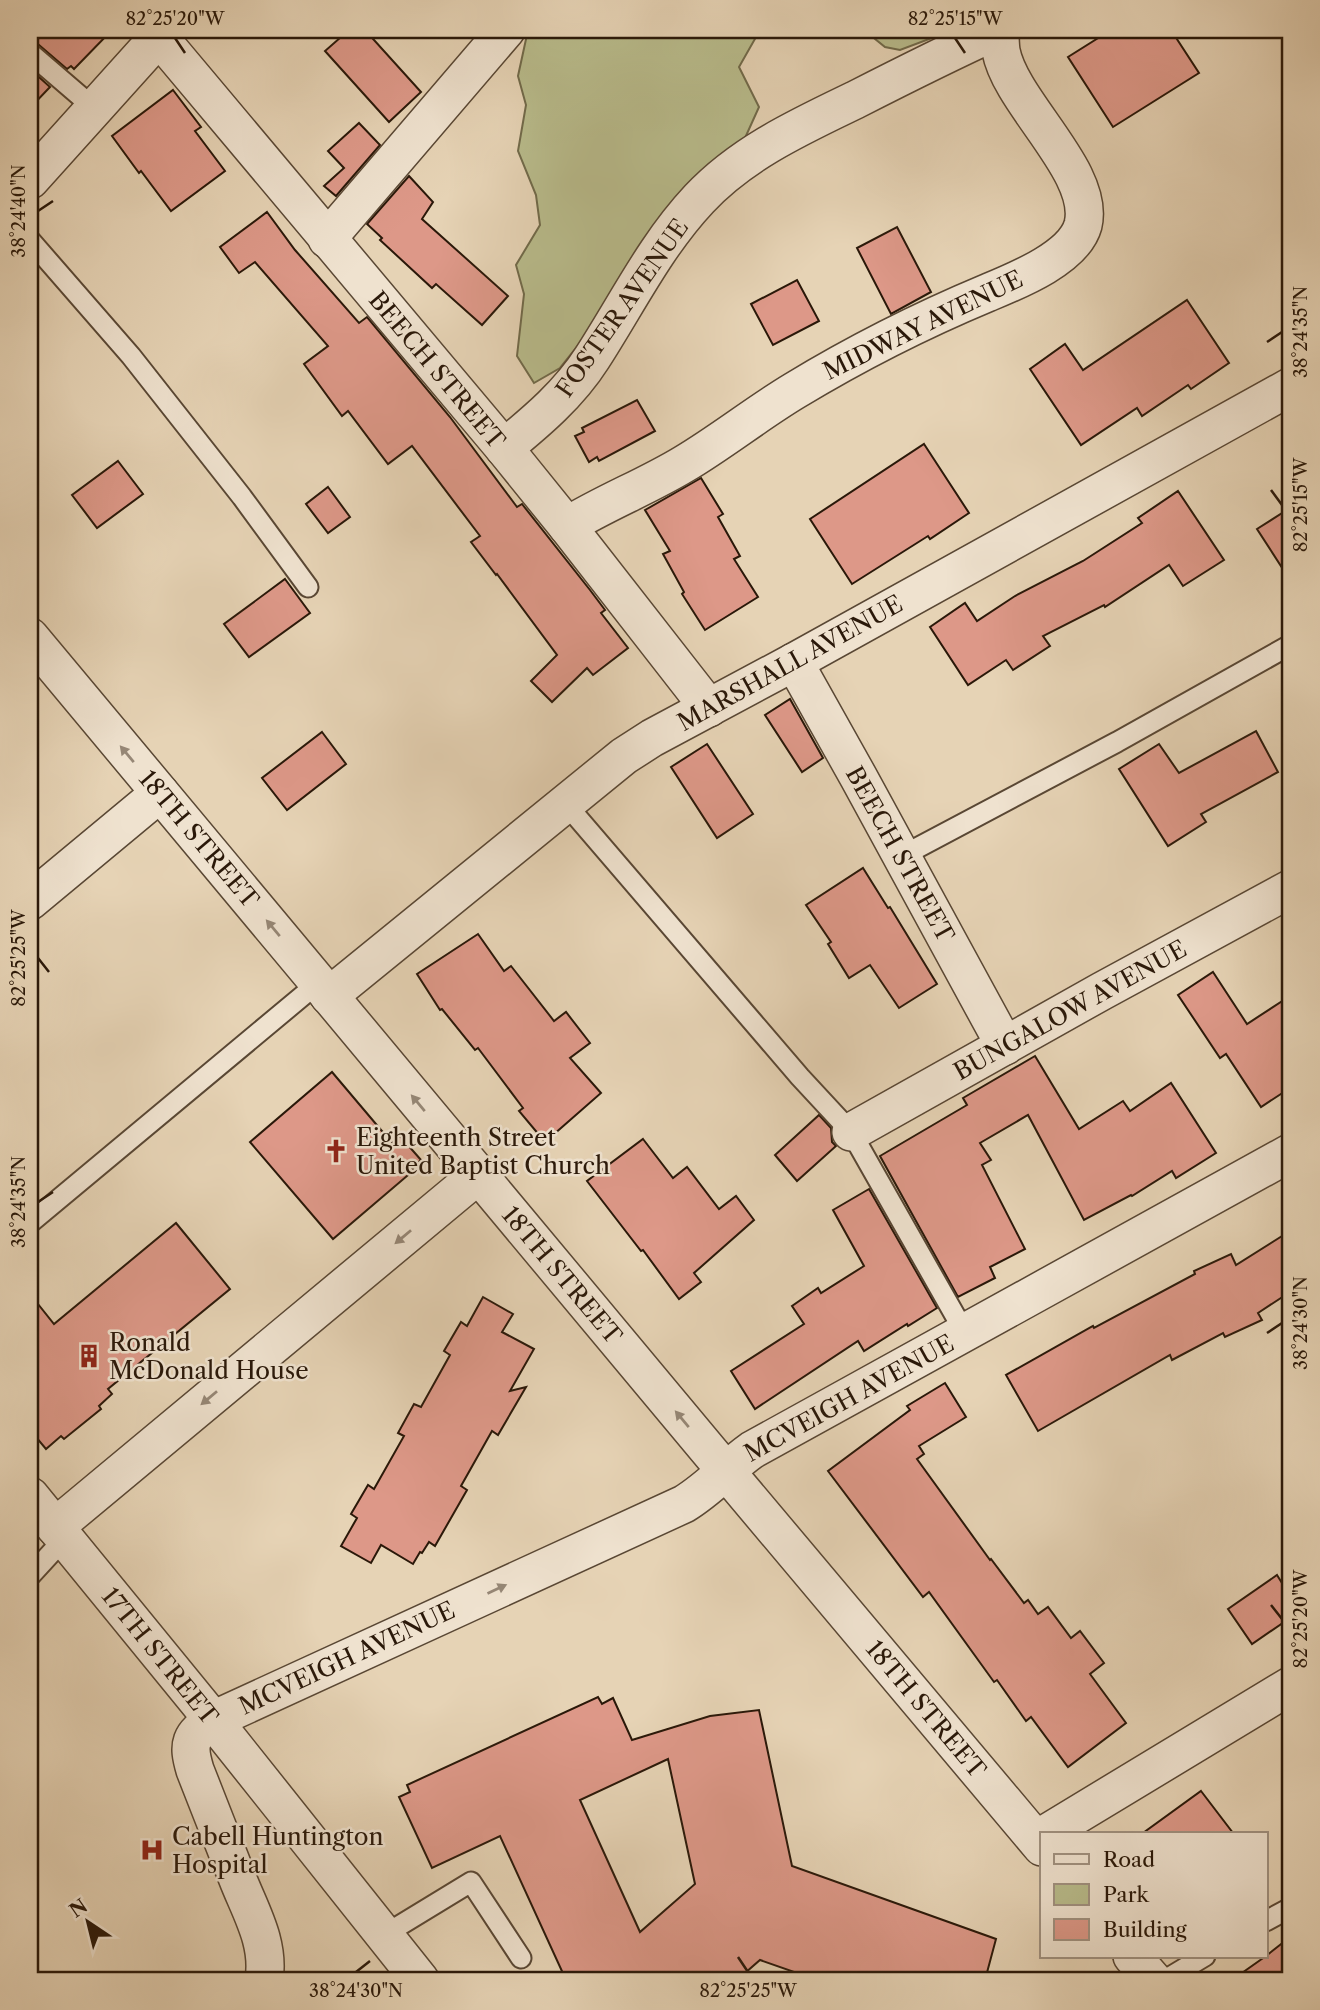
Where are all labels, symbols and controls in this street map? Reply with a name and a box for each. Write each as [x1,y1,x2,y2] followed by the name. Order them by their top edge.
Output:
[125,8,226,30] text: 82°25'20"W
[908,8,1004,30] text: 82°25'15"W
[8,164,30,258] text: 38°24'40"N
[550,213,694,403] street label: FOSTER AVENUE
[818,264,1028,386] street label: MIDWAY AVENUE
[363,286,511,454] street label: BEECH STREET
[1290,286,1312,378] text: 38°24'35"N
[1290,456,1312,552] text: 82°25'15"W
[672,589,908,737] street label: MARSHALL AVENUE
[120,745,135,763] one-way arrow
[840,761,960,947] street label: BEECH STREET
[133,764,265,914] street label: 18TH STREET
[8,908,30,1007] text: 82°25'25"W
[266,920,281,937] one-way arrow
[948,934,1192,1086] street label: BUNGALOW AVENUE
[411,1095,426,1113] one-way arrow
[356,1123,610,1180] place label: Eighteenth Street United Baptist Church
[322,1137,350,1165] church icon: Eighteenth Street United Baptist Church
[8,1156,30,1248] text: 38°24'35"N
[496,1200,628,1350] street label: 18TH STREET
[394,1229,411,1244] one-way arrow
[1290,1276,1312,1370] text: 38°24'30"N
[109,1328,309,1385] place label: Ronald McDonald House
[739,1328,959,1468] street label: MCVEIGH AVENUE
[75,1342,103,1370] building icon: Ronald McDonald House
[200,1390,218,1406] one-way arrow
[674,1410,689,1428] one-way arrow
[1290,1568,1312,1669] text: 82°25'20"W
[96,1582,224,1730] street label: 17TH STREET
[487,1583,508,1594] one-way arrow
[234,1595,460,1721] street label: MCVEIGH AVENUE
[860,1634,992,1784] street label: 18TH STREET
[172,1822,383,1879] place label: Cabell Huntington Hospital
[1040,1832,1268,1958] legend
[138,1836,166,1864] hospital icon: Cabell Huntington Hospital
[1103,1847,1155,1872] text: Road
[1103,1882,1149,1907] text: Park
[52,1888,122,1958] north arrow
[65,1894,92,1923] text: N
[1103,1917,1188,1942] text: Building
[309,1980,403,2002] text: 38°24'30"N
[699,1980,798,2002] text: 82°25'25"W

